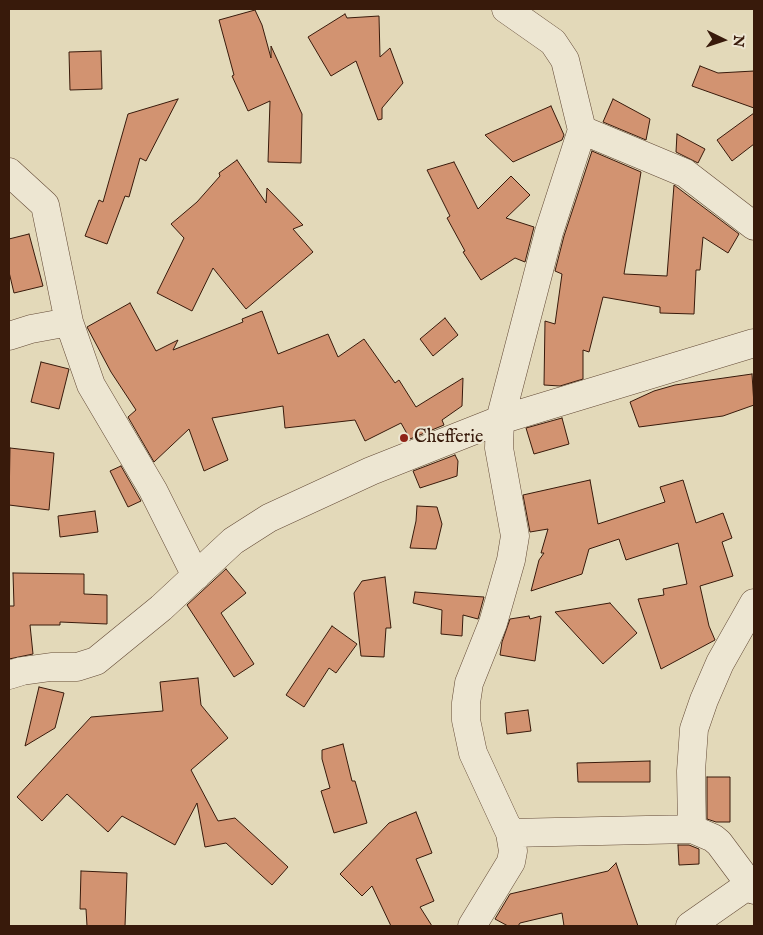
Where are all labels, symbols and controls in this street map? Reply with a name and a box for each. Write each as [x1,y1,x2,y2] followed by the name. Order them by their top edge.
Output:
[698,15,748,65] north arrow
[729,34,747,48] text: N
[414,427,483,449] place label: Chefferie
[398,432,410,444] marker: Chefferie

